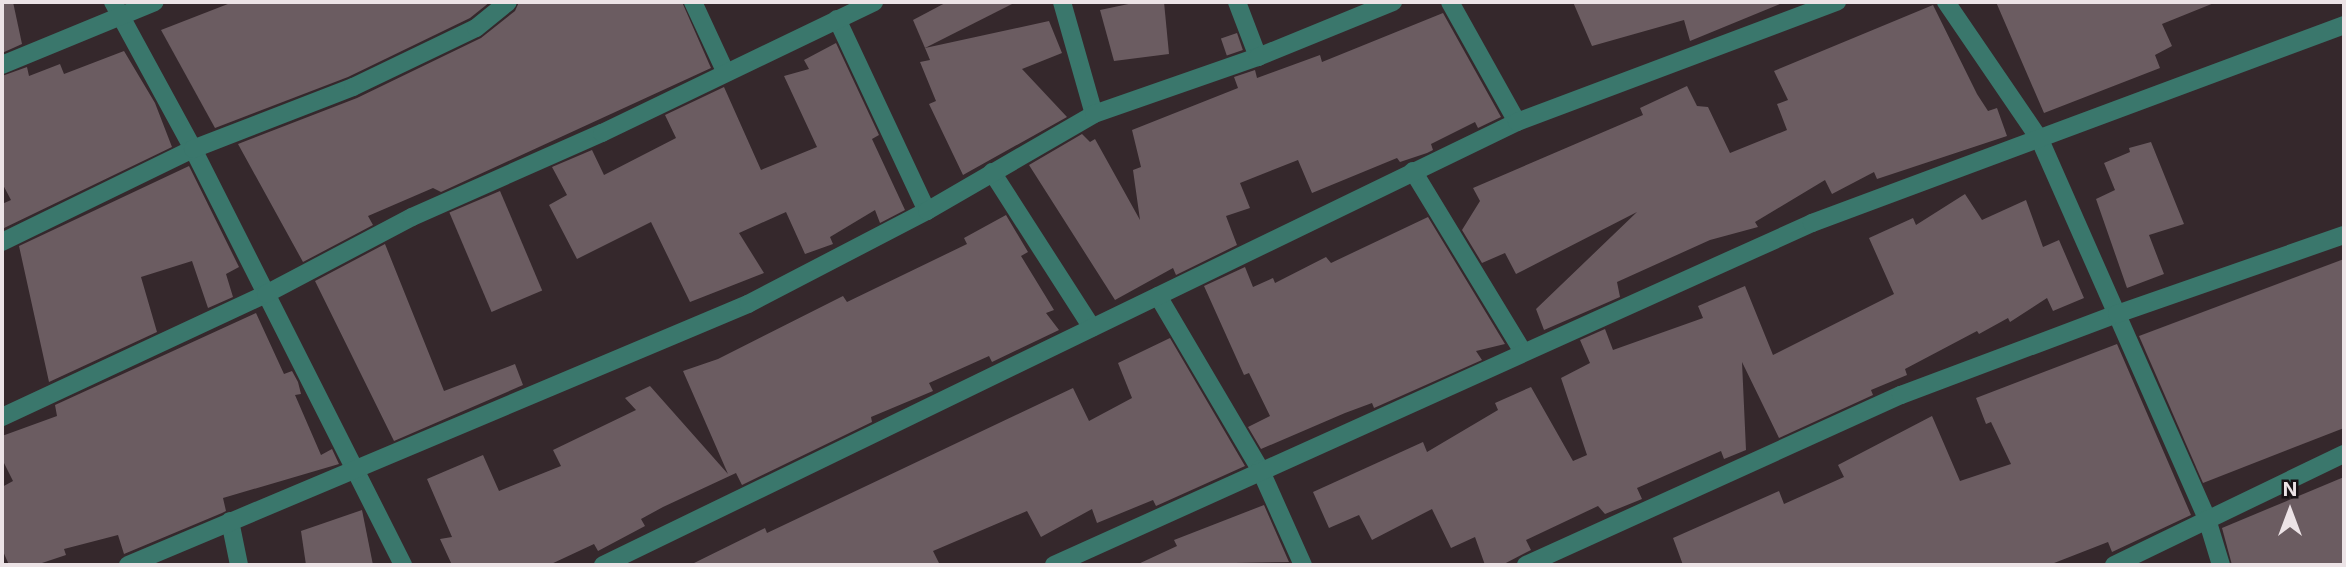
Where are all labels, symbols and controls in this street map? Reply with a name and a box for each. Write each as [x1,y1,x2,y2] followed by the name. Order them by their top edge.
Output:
[2255,476,2325,546] north arrow
[2283,478,2297,501] text: N

